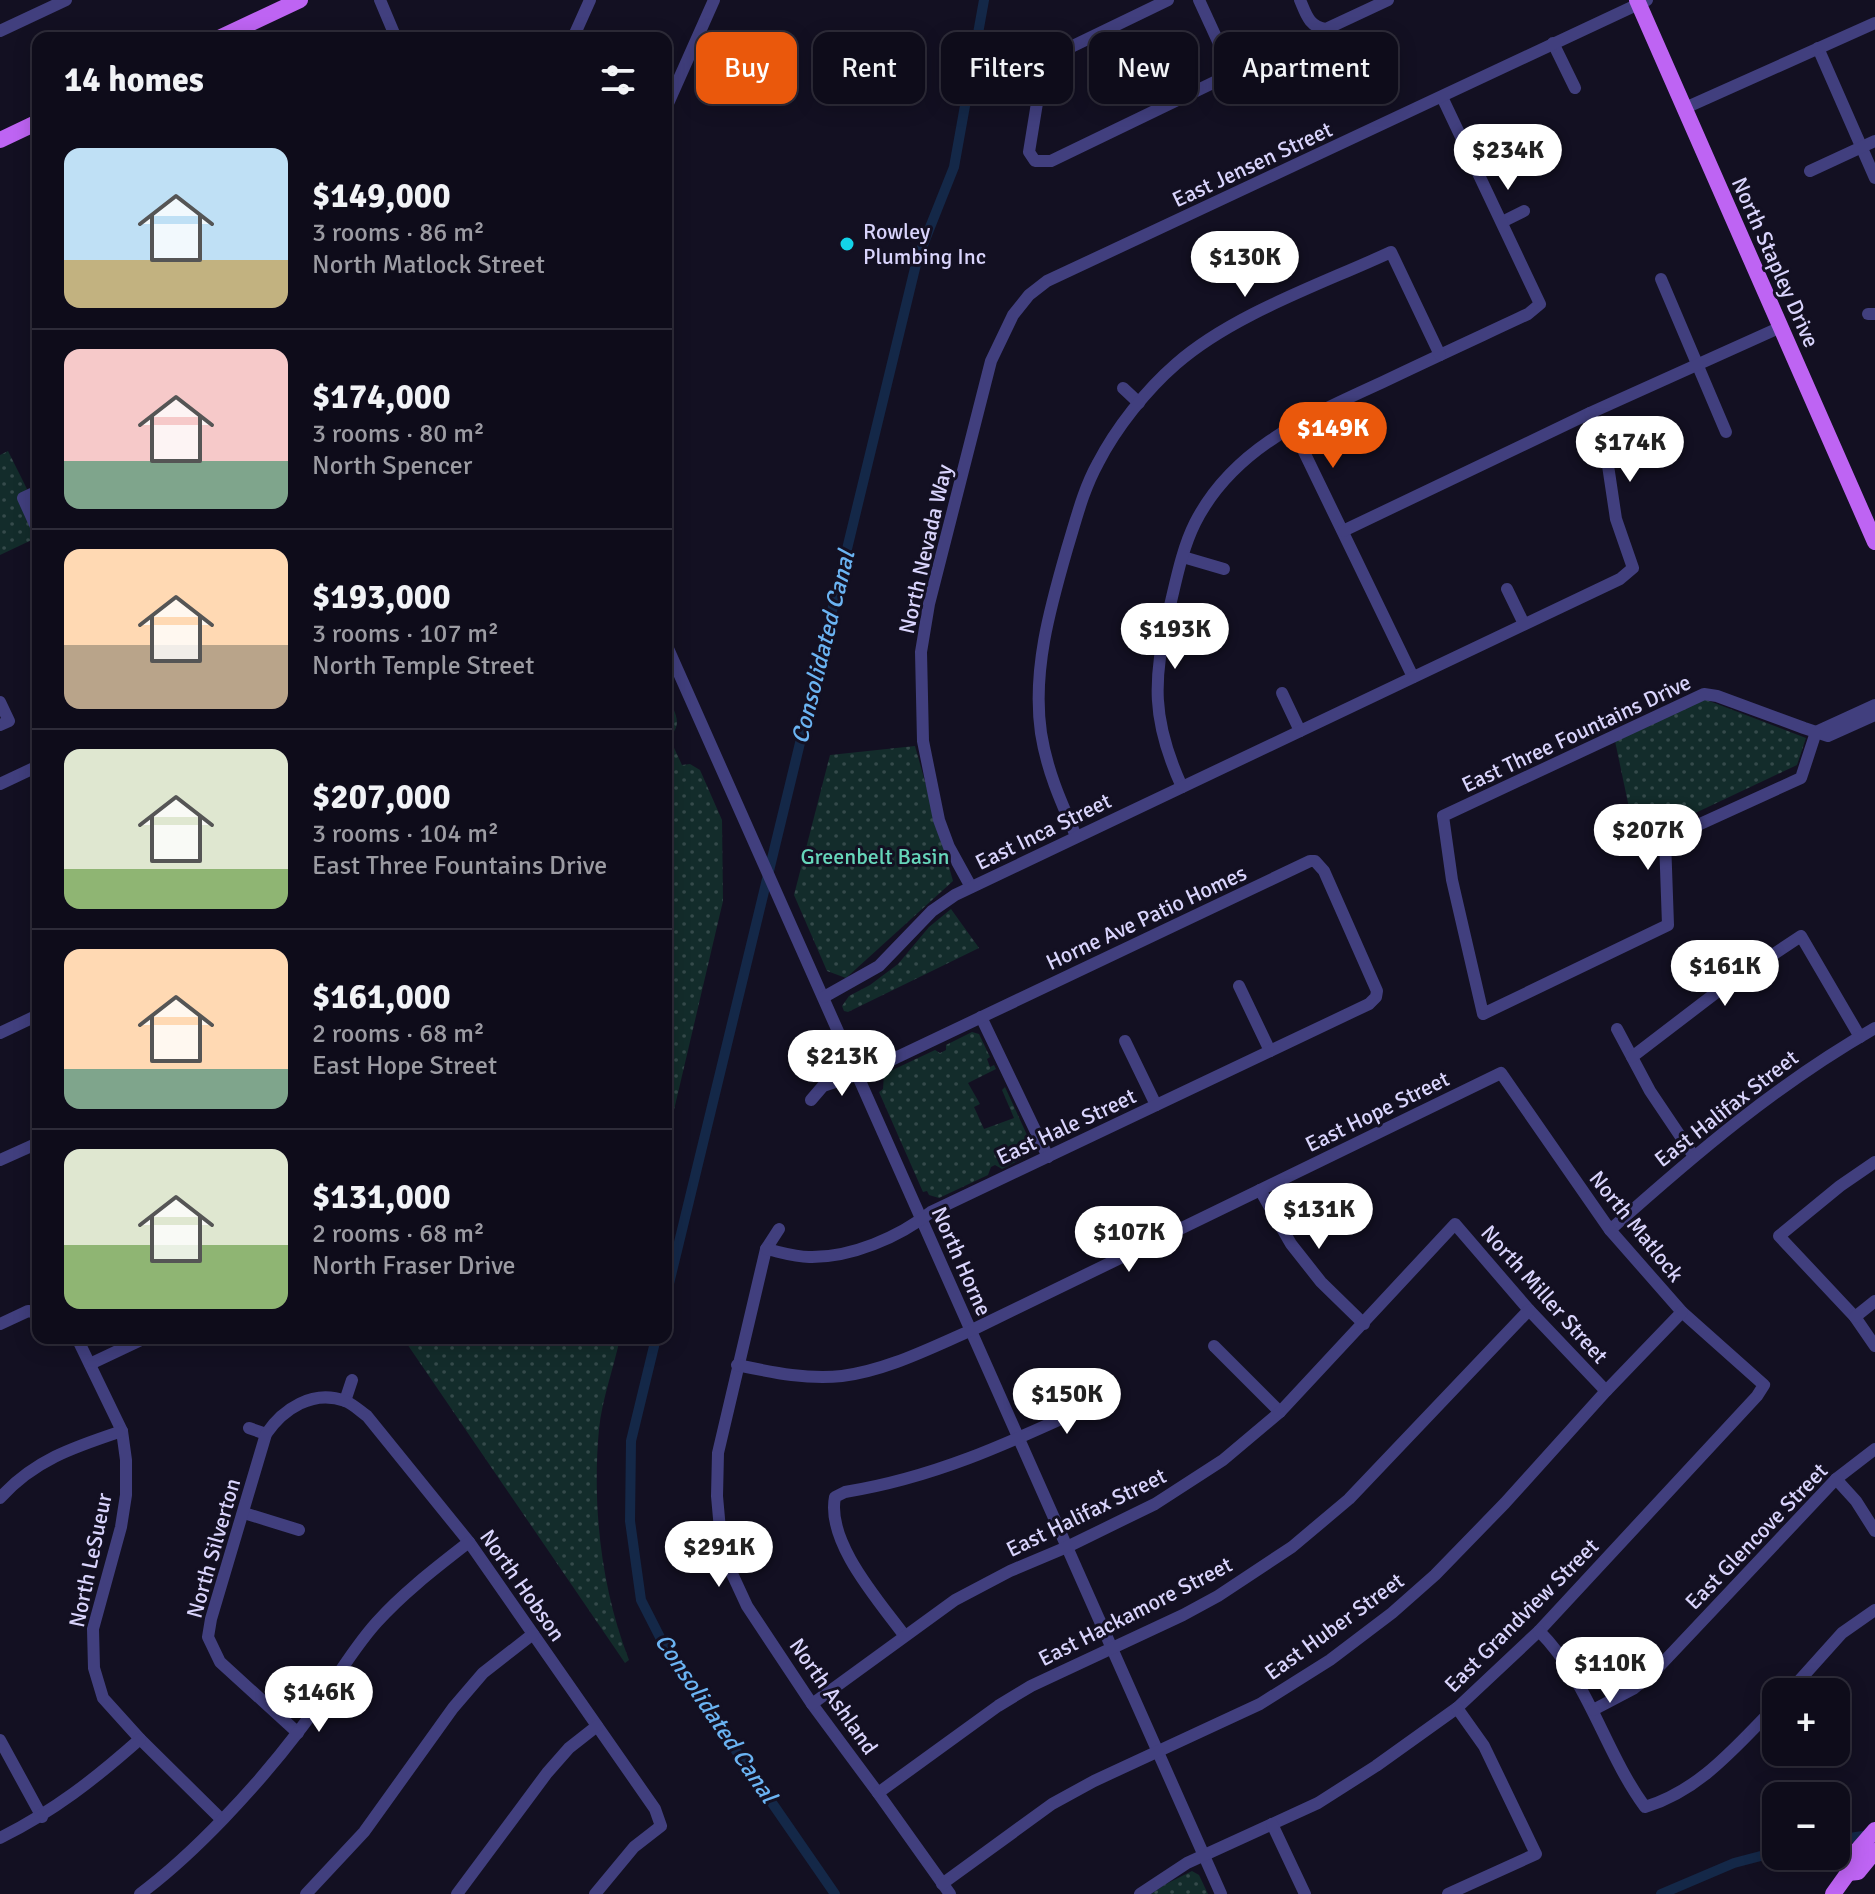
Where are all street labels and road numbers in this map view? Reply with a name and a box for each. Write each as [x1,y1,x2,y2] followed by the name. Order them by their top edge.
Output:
[1168,115,1337,213] street label: East Jensen Street
[1726,173,1825,352] street label: North Stapley Drive
[893,461,958,636] street label: North Nevada Way
[1457,668,1695,798] street label: East Three Fountains Drive
[971,787,1116,876] street label: East Inca Street
[1042,859,1251,976] street label: Horne Ave Patio Homes
[1649,1044,1804,1173] street label: East Halifax Street
[1301,1065,1454,1158] street label: East Hope Street
[992,1082,1141,1171] street label: East Hale Street
[1584,1165,1690,1287] street label: North Matlock
[925,1202,998,1320] street label: North Horne
[1475,1220,1614,1369] street label: North Miller Street
[1679,1457,1833,1615] street label: East Glencove Street
[1002,1462,1171,1563] street label: East Halifax Street
[181,1475,246,1621] street label: North Silverton
[63,1490,118,1630] street label: North LeSueur
[474,1524,571,1646] street label: North Hobson
[1439,1532,1604,1698] street label: East Grandview Street
[1034,1551,1237,1672] street label: East Hackamore Street
[1259,1567,1409,1686] street label: East Huber Street
[784,1633,884,1760] street label: North Ashland

